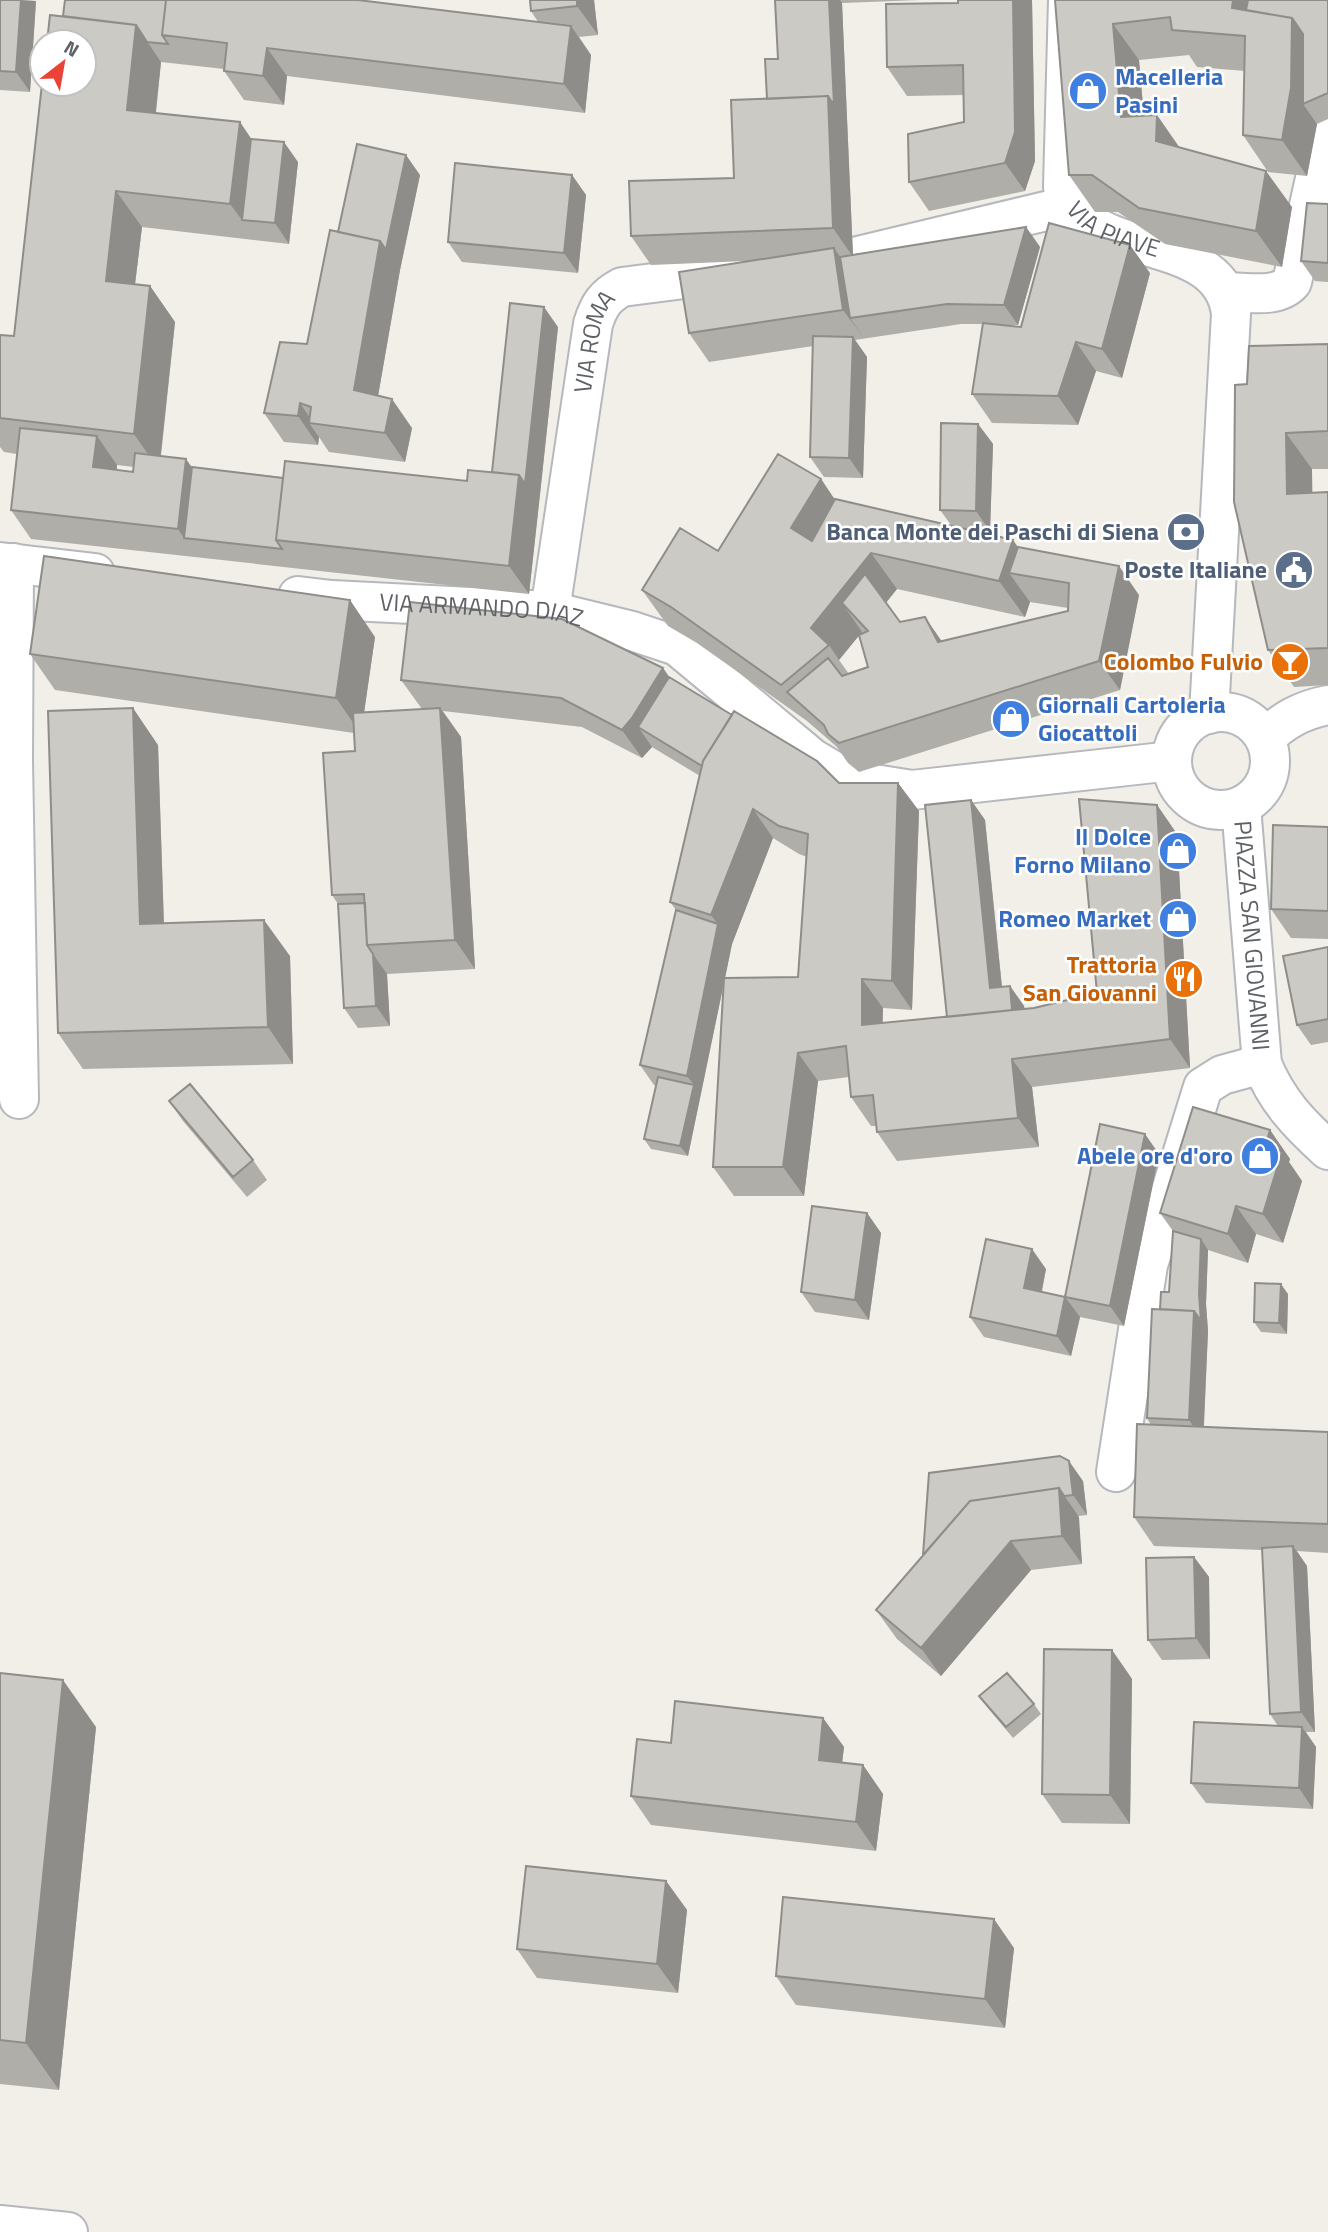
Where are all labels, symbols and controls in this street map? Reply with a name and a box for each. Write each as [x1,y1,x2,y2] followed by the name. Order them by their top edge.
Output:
[28,28,98,98] north arrow
[59,32,85,64] text: N
[1115,58,1223,122] place label: Macelleria Pasini
[1067,70,1109,112] shop icon: Macelleria Pasini
[1058,193,1165,266] street label: VIA PIAVE
[564,281,623,395] street label: VIA ROMA
[1165,511,1207,553] bank icon: Banca Monte dei Paschi di Siena
[826,513,1159,549] place label: Banca Monte dei Paschi di Siena
[1273,549,1315,591] public building icon: Poste Italiane
[1124,551,1267,587] place label: Poste Italiane
[379,583,587,636] street label: VIA ARMANDO DIAZ
[1269,641,1311,683] bar icon: Colombo Fulvio
[1104,643,1263,679] place label: Colombo Fulvio
[1038,686,1226,750] place label: Giornali Cartoleria Giocattoli
[990,698,1032,740] shop icon: Giornali Cartoleria Giocattoli
[1014,818,1151,882] place label: Il Dolce Forno Milano
[1225,819,1280,1052] street label: PIAZZA SAN GIOVANNI
[1157,830,1199,872] shop icon: Il Dolce Forno Milano
[1157,898,1199,940] shop icon: Romeo Market
[998,900,1151,936] place label: Romeo Market
[1023,946,1157,1010] place label: Trattoria San Giovanni
[1163,958,1205,1000] restaurant icon: Trattoria San Giovanni
[1239,1135,1281,1177] shop icon: Abele ore d'oro
[1077,1137,1233,1173] place label: Abele ore d'oro

